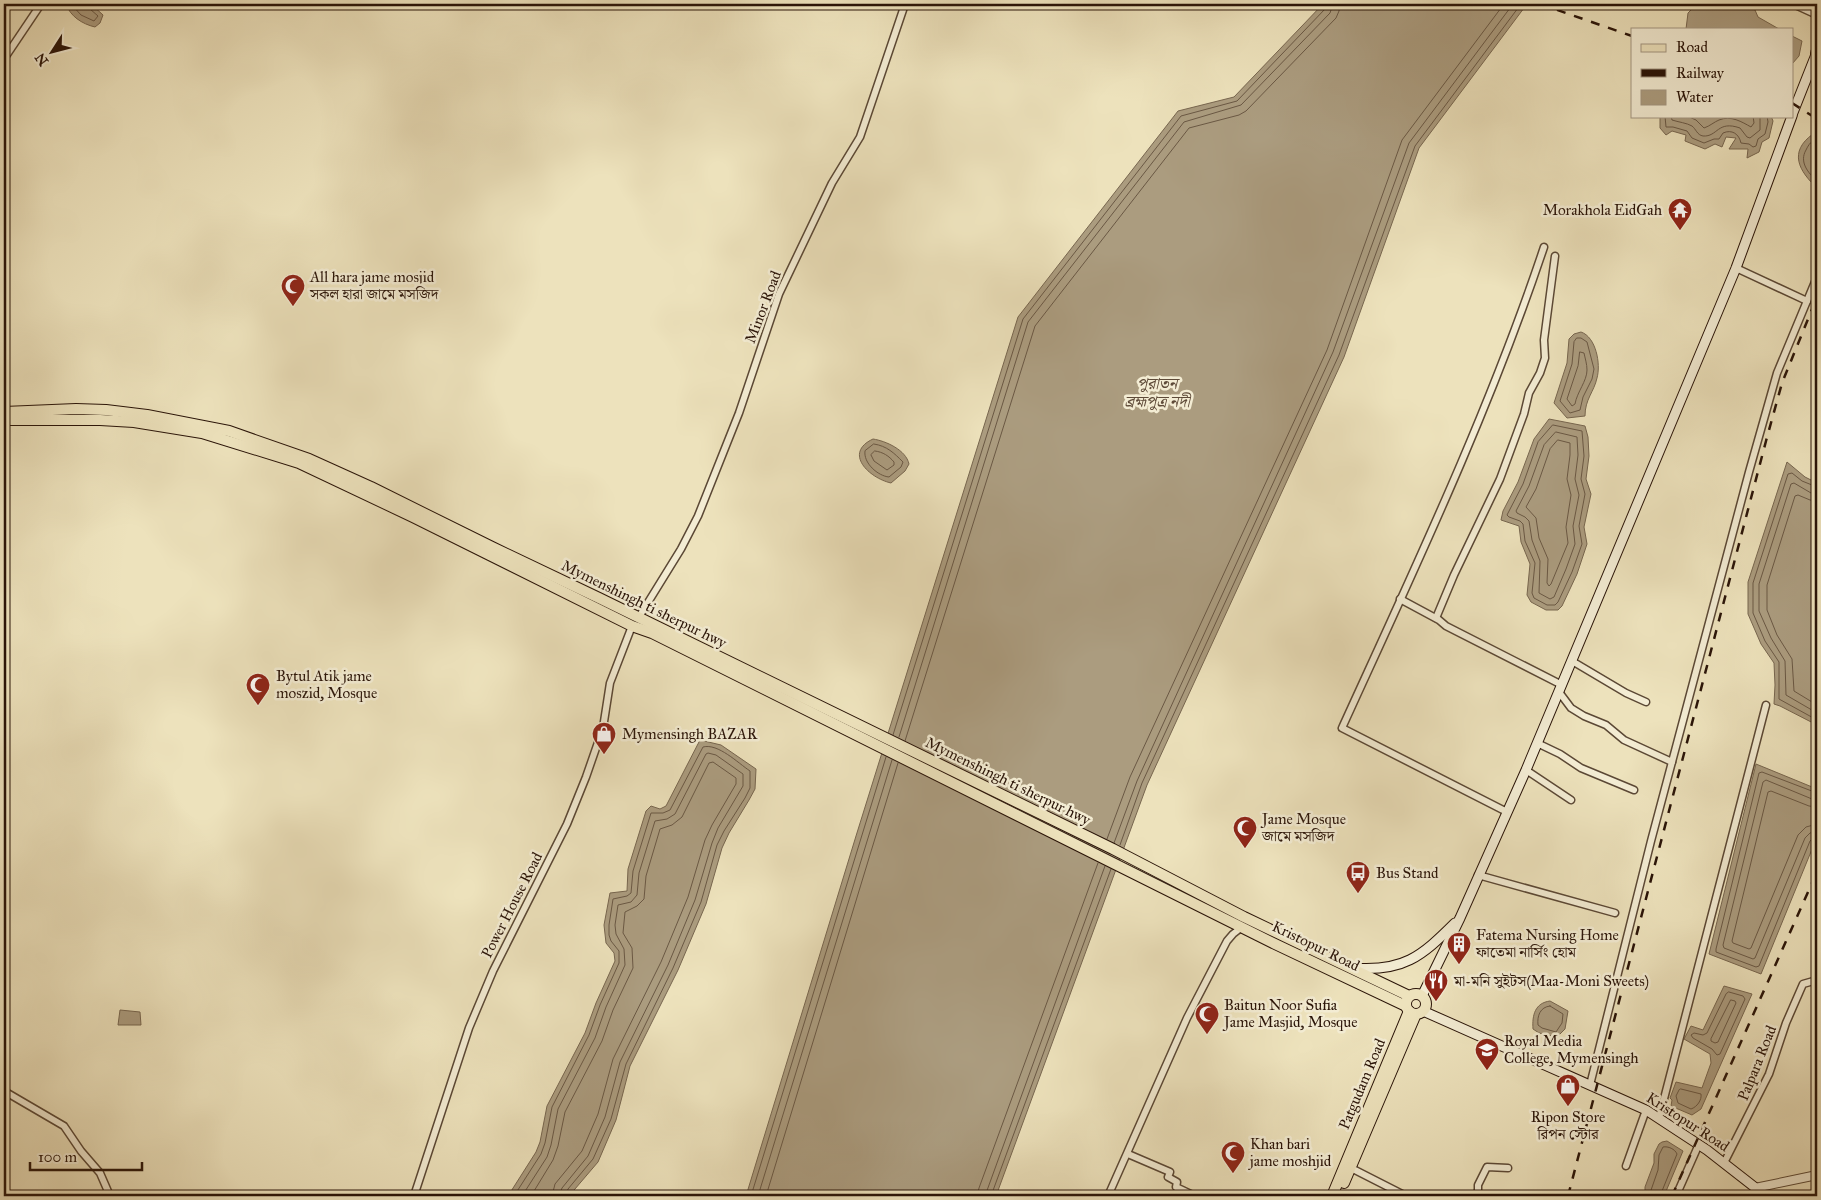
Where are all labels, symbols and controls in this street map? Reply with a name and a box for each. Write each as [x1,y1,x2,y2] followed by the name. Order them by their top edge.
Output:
[28,28,78,78] north arrow
[1631,28,1794,118] legend
[1676,38,1708,56] text: Road
[31,49,52,69] text: N
[1676,64,1725,82] text: Railway
[1676,88,1713,106] text: Water
[1667,197,1693,231] temple icon: Morakhola EidGah
[1543,201,1663,219] place label: Morakhola EidGah
[309,268,440,303] place label: All hara jame mosjid সকল হারা জামে মসজিদ
[741,268,785,346] street label: Minor Road
[280,273,306,307] mosque icon: All hara jame mosjid সকল হারা জামে মসজিদ
[1124,374,1191,411] water label: পুরাতন ব্রহ্মপুত্র নদী
[559,556,730,652] street label: Mymenshingh ti sherpur hwy
[276,667,377,703] place label: Bytul Atik jame moszid, Mosque
[245,672,271,706] mosque icon: Bytul Atik jame moszid, Mosque
[591,721,617,755] shop icon: Mymensingh BAZAR
[622,725,758,743] place label: Mymensingh BAZAR
[923,733,1094,829] street label: Mymenshingh ti sherpur hwy
[1260,810,1346,845] place label: Jame Mosque জামে মসজিদ
[1232,815,1258,849] mosque icon: Jame Mosque জামে মসজিদ
[478,849,547,961] street label: Power House Road
[1345,860,1371,894] bus stop icon: Bus Stand
[1376,864,1439,882] place label: Bus Stand
[1269,917,1363,975] street label: Kristopur Road
[1475,926,1619,961] place label: Fatema Nursing Home ফাতেমা নার্সিং হোম
[1446,931,1472,965] building icon: Fatema Nursing Home ফাতেমা নার্সিং হোম
[1423,968,1449,1002] restaurant icon: মা-মনি সুইটস(Maa-Moni Sweets)
[1453,972,1649,991] place label: মা-মনি সুইটস(Maa-Moni Sweets)
[1222,996,1358,1032] place label: Baitun Noor Sufia Jame Masjid, Mosque
[1194,1001,1220,1035] mosque icon: Baitun Noor Sufia Jame Masjid, Mosque
[1734,1022,1780,1103] street label: Palpara Road
[1504,1032,1639,1067] place label: Royal Media College, Mymensingh
[1335,1036,1389,1132] street label: Patgudam Road
[1474,1037,1500,1071] school or university icon: Royal Media College, Mymensingh
[1555,1073,1581,1107] shop icon: Ripon Store রিপন স্টোর
[1643,1089,1733,1156] street label: Kristopur Road
[1531,1108,1605,1143] place label: Ripon Store রিপন স্টোর
[1248,1135,1332,1170] place label: Khan bari jame moshjid
[30,1140,142,1172] scale bar
[1220,1140,1246,1174] mosque icon: Khan bari jame moshjid
[38,1148,78,1166] text: 100 m

